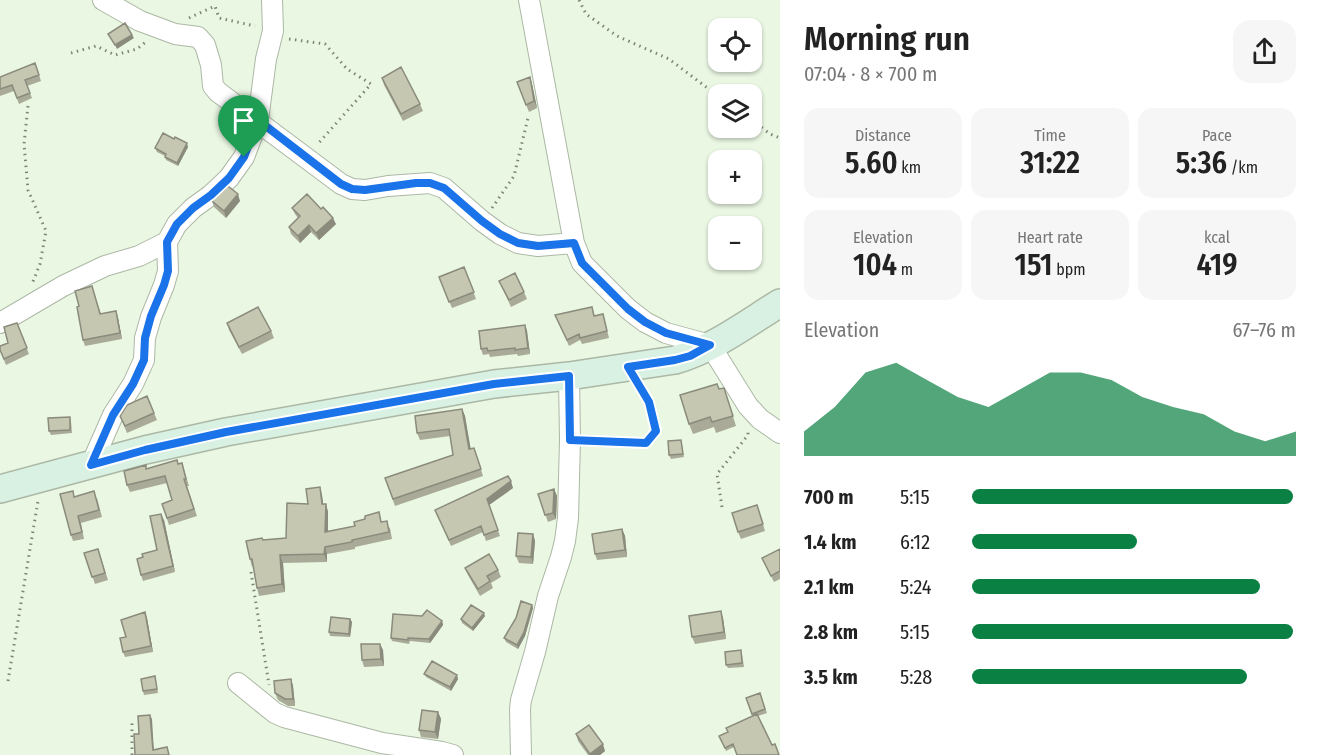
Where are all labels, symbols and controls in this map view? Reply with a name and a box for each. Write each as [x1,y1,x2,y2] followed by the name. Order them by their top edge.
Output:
[708,18,762,270] map controls
[708,18,762,72] button: locate
[804,19,970,59] text: Morning run
[1233,20,1296,83] button: share
[804,62,937,86] text: 07:04 · 8 × 700 m
[708,84,762,138] button: layers
[218,95,269,157] pin
[227,104,260,137] icon: arrive
[855,126,911,145] text: Distance
[1034,126,1066,145] text: Time
[1202,126,1232,145] text: Pace
[845,145,898,181] text: 5.60
[1020,145,1080,181] text: 31:22
[1176,145,1227,181] text: 5:36
[708,150,762,204] button: +
[898,158,921,177] text: km
[1227,158,1258,177] text: /km
[708,216,762,270] button: −
[853,228,913,247] text: Elevation
[1017,228,1083,247] text: Heart rate
[1204,228,1230,247] text: kcal
[853,247,897,283] text: 104
[1015,247,1052,283] text: 151
[1196,247,1238,283] text: 419
[897,260,913,279] text: m
[1052,260,1085,279] text: bpm
[804,318,879,342] text: Elevation
[1232,318,1296,342] text: 67–76 m
[804,485,854,509] text: 700 m
[900,485,930,509] text: 5:15
[804,530,856,554] text: 1.4 km
[900,530,930,554] text: 6:12
[804,575,854,599] text: 2.1 km
[900,575,932,599] text: 5:24
[804,620,858,644] text: 2.8 km
[900,620,930,644] text: 5:15
[804,665,858,689] text: 3.5 km
[900,665,932,689] text: 5:28

